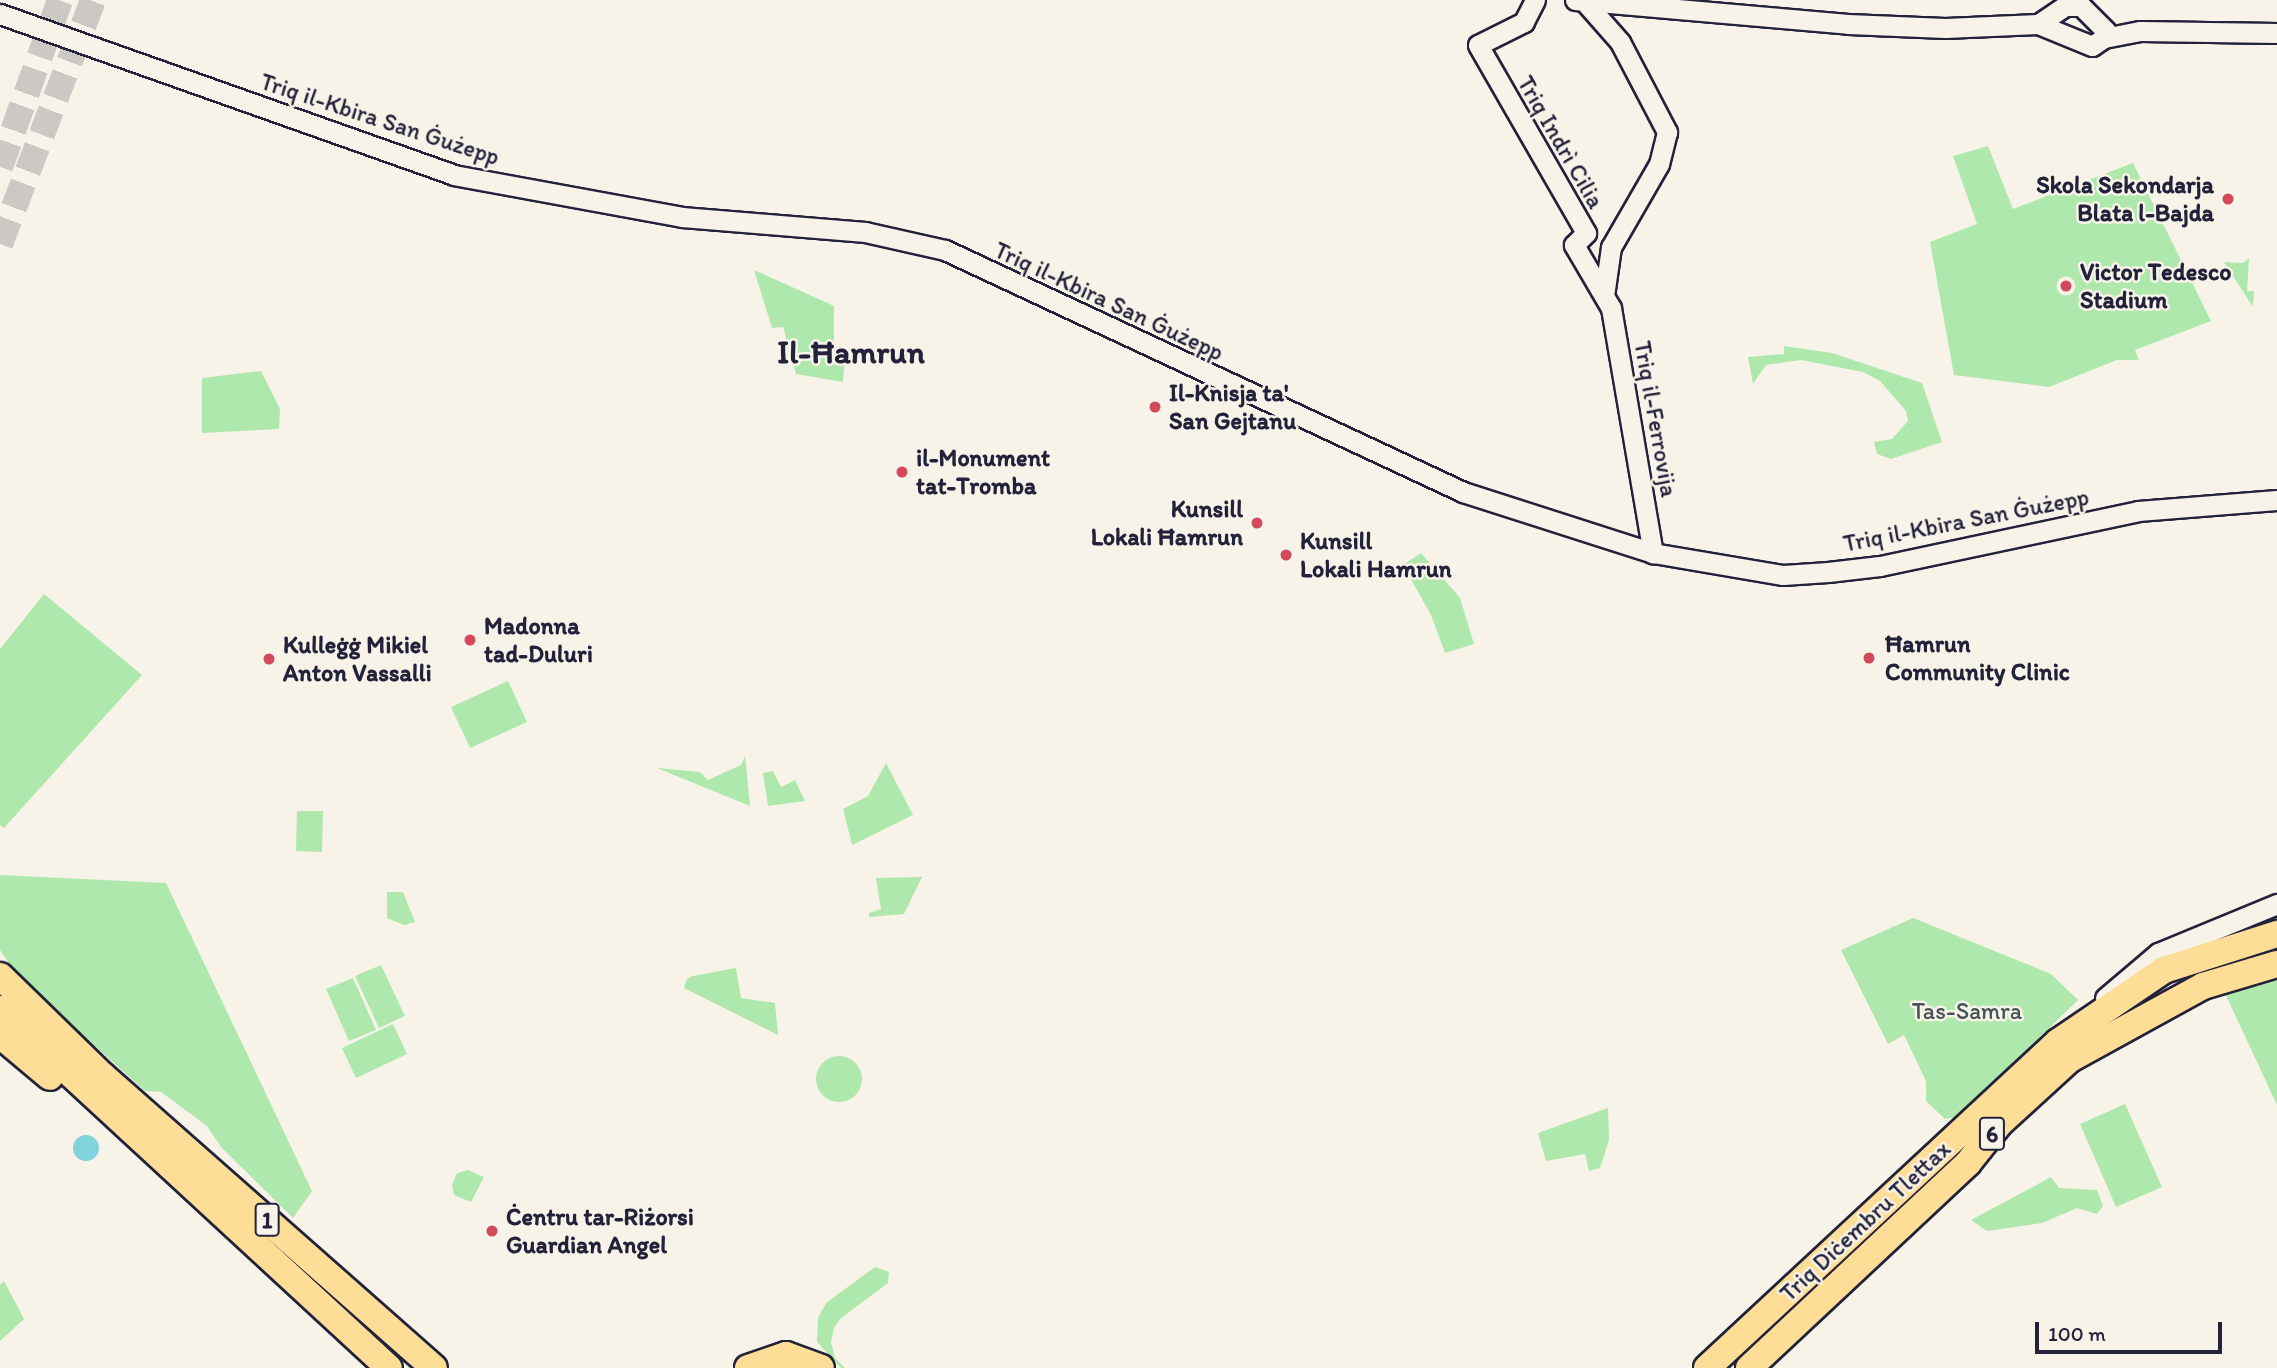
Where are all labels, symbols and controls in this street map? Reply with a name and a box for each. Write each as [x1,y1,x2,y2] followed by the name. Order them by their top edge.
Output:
[256,67,504,171] street label: Triq il-Kbira San Ġużepp
[1511,71,1611,213] street label: Triq Indrì Cilia
[2036,171,2214,227] place label: Skola Sekondarja Blata l-Bajda
[2220,191,2236,207] marker: Skola Sekondarja Blata l-Bajda
[989,235,1229,367] street label: Triq il-Kbira San Ġużepp
[2080,258,2229,314] place label: Victor Tedesco Stadium
[2058,278,2074,294] marker: Victor Tedesco Stadium
[777,333,925,371] district label: Il-Ħamrun
[1628,339,1684,499] street label: Triq il-Ferrovija
[1169,379,1296,435] place label: Il-Knisja ta' San Gejtanu
[1147,399,1163,415] marker: Il-Knisja ta' San Gejtanu
[916,444,1050,500] place label: il-Monument tat-Tromba
[894,464,910,480] marker: il-Monument tat-Tromba
[1840,482,2092,558] street label: Triq il-Kbira San Ġużepp
[1090,495,1243,551] place label: Kunsill Lokali Ħamrun
[1249,515,1265,531] marker: Kunsill Lokali Ħamrun
[1300,527,1452,583] place label: Kunsill Lokali Hamrun
[1278,547,1294,563] marker: Kunsill Lokali Hamrun
[484,612,593,668] place label: Madonna tad-Duluri
[1885,630,2069,686] place label: Ħamrun Community Clinic
[283,631,431,687] place label: Kulleġġ Mikiel Anton Vassalli
[462,632,478,648] marker: Madonna tad-Duluri
[1859,648,1879,668] marker: Ħamrun Community Clinic
[261,651,277,667] marker: Kulleġġ Mikiel Anton Vassalli
[1912,997,2022,1025] park label: Tas-Samra
[1978,1114,2006,1154] road number: 6
[1774,1135,1956,1307] street label: Triq Diċembru Tlettax
[253,1200,281,1240] road number: 1
[506,1203,694,1259] place label: Ċentru tar-Riżorsi Guardian Angel
[484,1223,500,1239] marker: Ċentru tar-Riżorsi Guardian Angel
[2039,1308,2226,1352] scale bar
[2048,1321,2106,1346] text: 100 m

